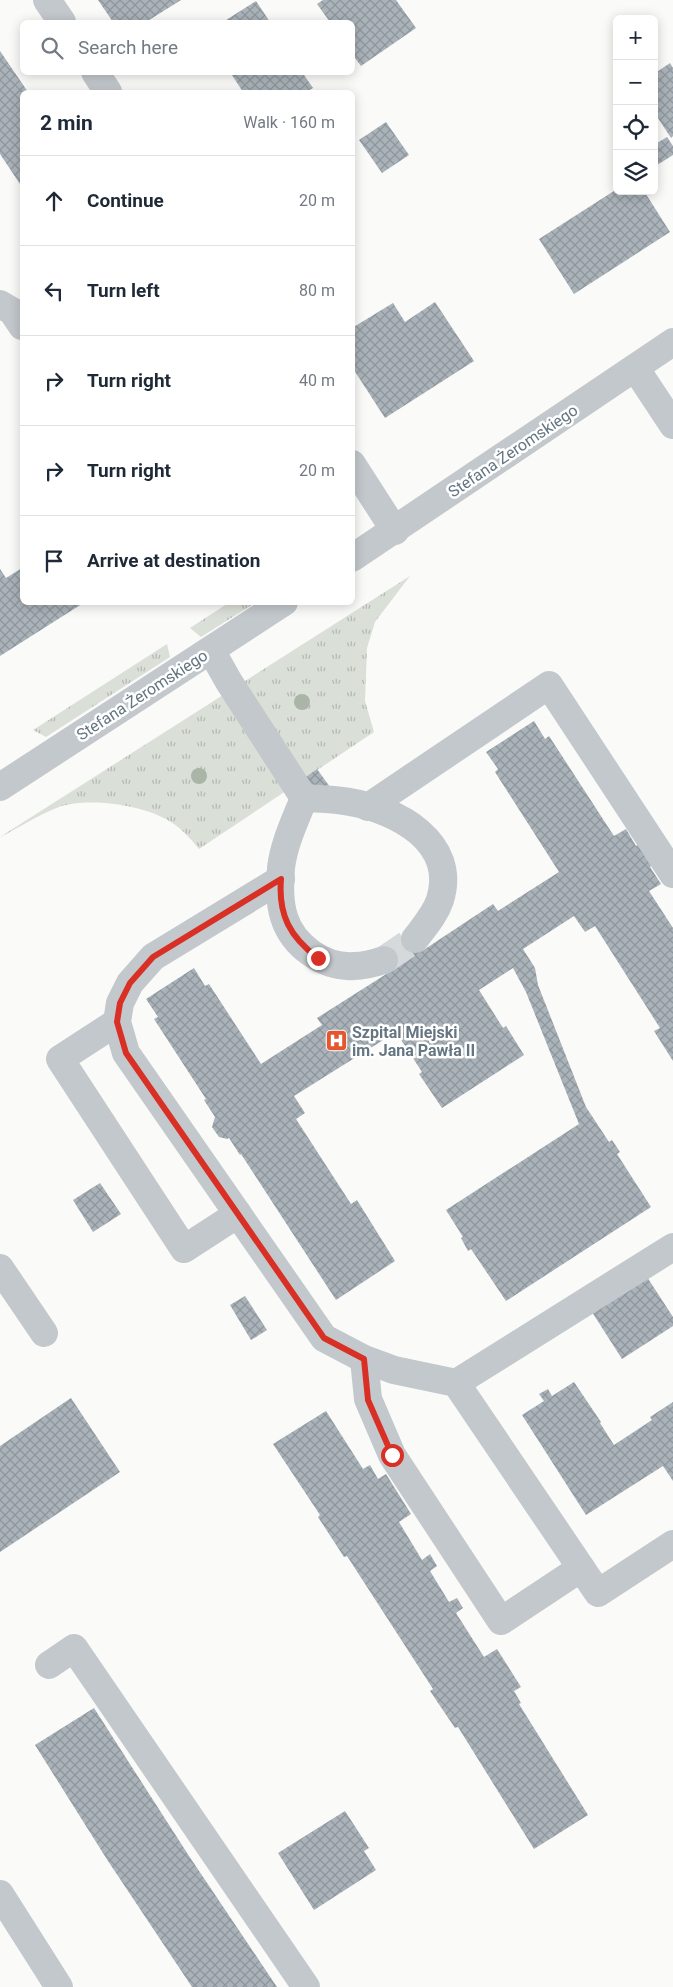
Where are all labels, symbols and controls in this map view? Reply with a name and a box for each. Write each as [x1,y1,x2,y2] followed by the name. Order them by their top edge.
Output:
[613,15,658,195] map controls
[613,15,658,60] button: +
[20,20,355,75] search box
[38,34,66,62] icon: search
[78,36,178,59] text: Search here
[613,60,658,105] button: −
[613,105,658,150] button: locate
[40,111,93,135] text: 2 min
[243,113,335,132] text: Walk · 160 m
[613,150,658,195] button: layers
[40,187,68,215] icon: ahead
[87,189,164,212] text: Continue
[299,191,335,210] text: 20 m
[40,277,68,305] icon: left
[87,279,160,302] text: Turn left
[299,281,335,300] text: 80 m
[40,367,68,395] icon: right
[87,369,171,392] text: Turn right
[299,371,335,390] text: 40 m
[445,401,581,501] street label: Stefana Żeromskiego
[40,457,68,485] icon: right
[87,459,171,482] text: Turn right
[299,461,335,480] text: 20 m
[40,547,68,575] icon: arrive
[87,549,260,572] text: Arrive at destination
[73,646,211,744] street label: Stefana Żeromskiego
[307,947,330,970] route end
[352,1023,475,1060] place label: Szpital Miejski im. Jana Pawła II
[324,1029,348,1053] hospital icon: Szpital Miejski im. Jana Pawła II
[381,1444,404,1467] route start

